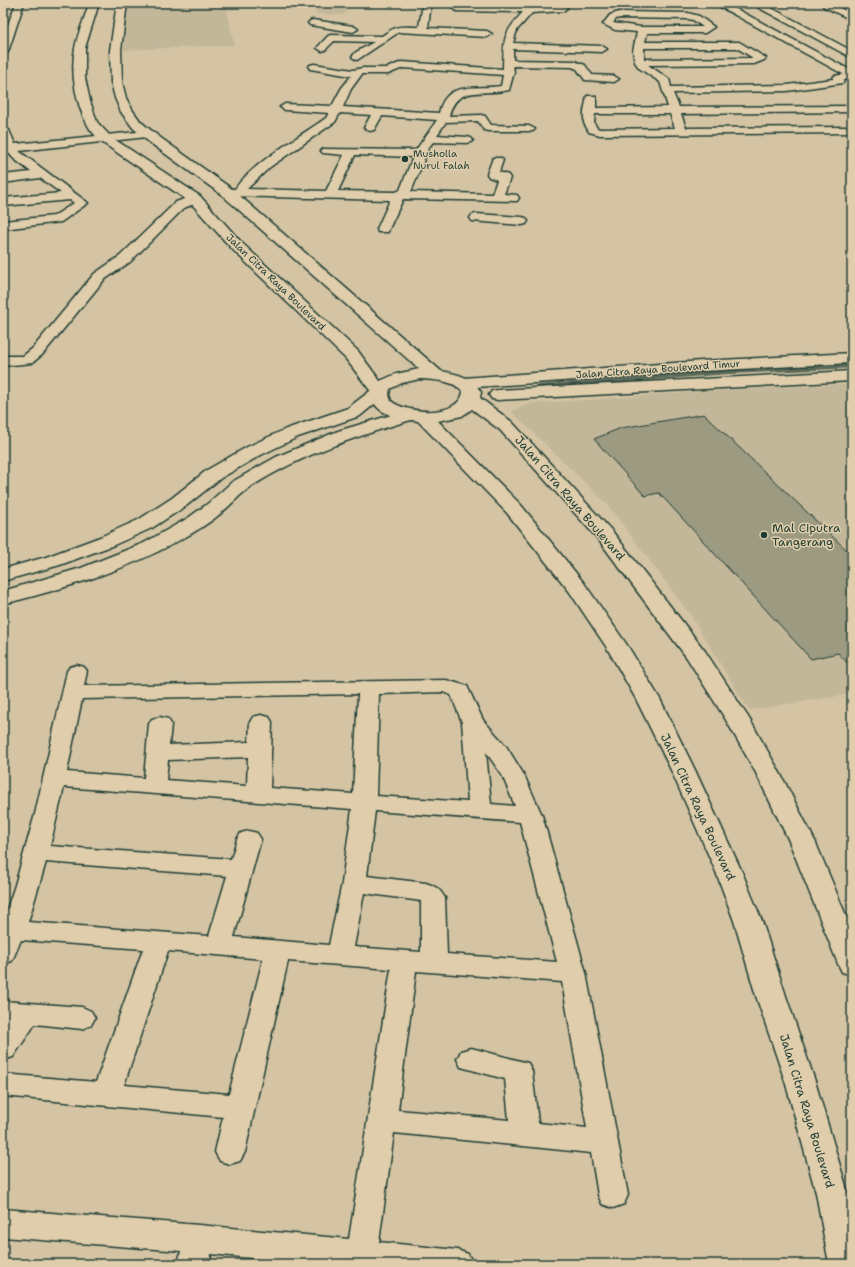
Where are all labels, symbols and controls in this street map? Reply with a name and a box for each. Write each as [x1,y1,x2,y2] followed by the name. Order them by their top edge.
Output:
[413,147,470,172] place label: Musholla Nurul Falah
[400,154,410,164] marker: Musholla Nurul Falah
[223,231,329,334] street label: Jalan Citra Raya Boulevard
[575,357,741,381] street label: Jalan Citra Raya Boulevard Timur
[511,432,629,564] street label: Jalan Citra Raya Boulevard
[772,520,841,550] place label: Mal Ciputra Tangerang
[759,530,769,540] marker: Mal Ciputra Tangerang
[657,731,739,883] street label: Jalan Citra Raya Boulevard
[776,1032,838,1190] street label: Jalan Citra Raya Boulevard

